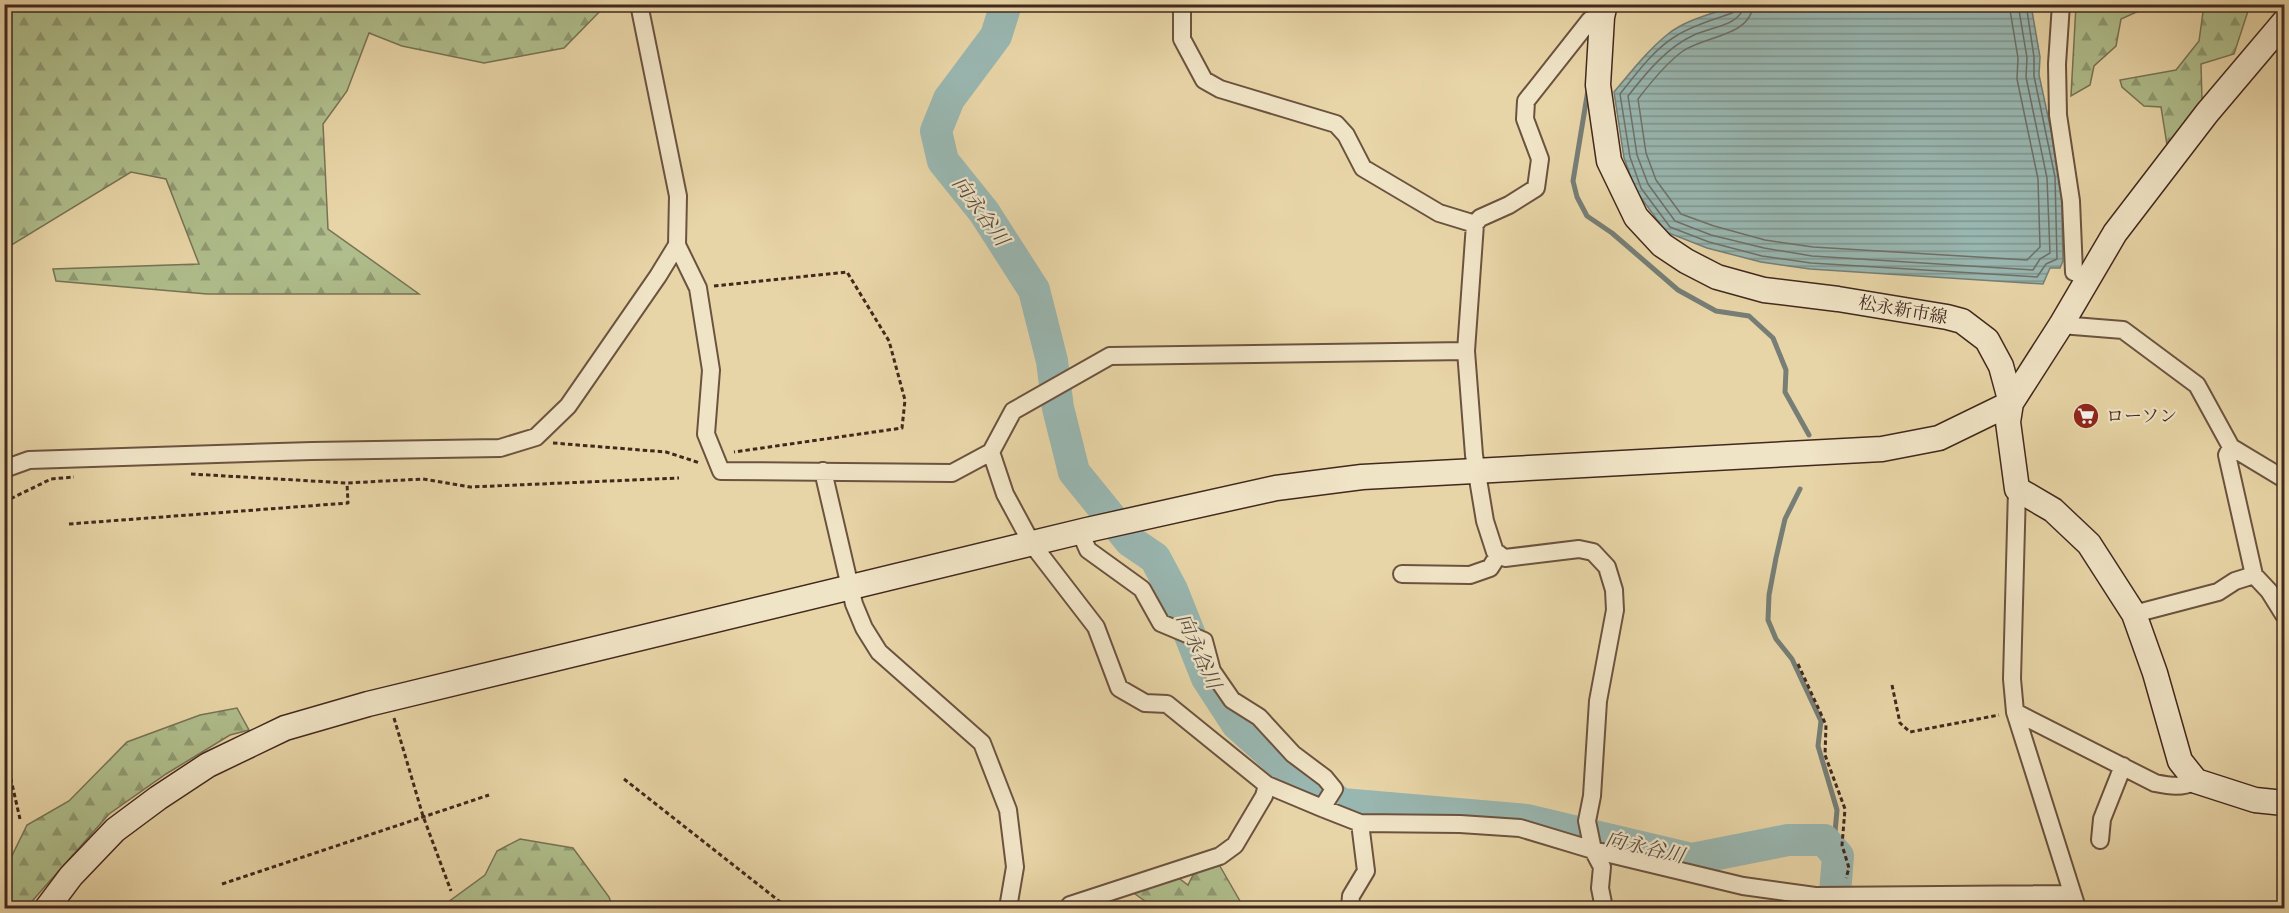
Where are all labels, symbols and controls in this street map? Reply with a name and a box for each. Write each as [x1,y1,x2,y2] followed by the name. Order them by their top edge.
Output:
[946,171,1016,253] water label: 向永谷川
[1857,290,1949,330] street label: 松永新市線
[2071,401,2101,431] supermarket icon: ローソン
[2106,404,2177,428] place label: ローソン
[1170,609,1228,695] water label: 向永谷川
[1603,825,1689,870] water label: 向永谷川

